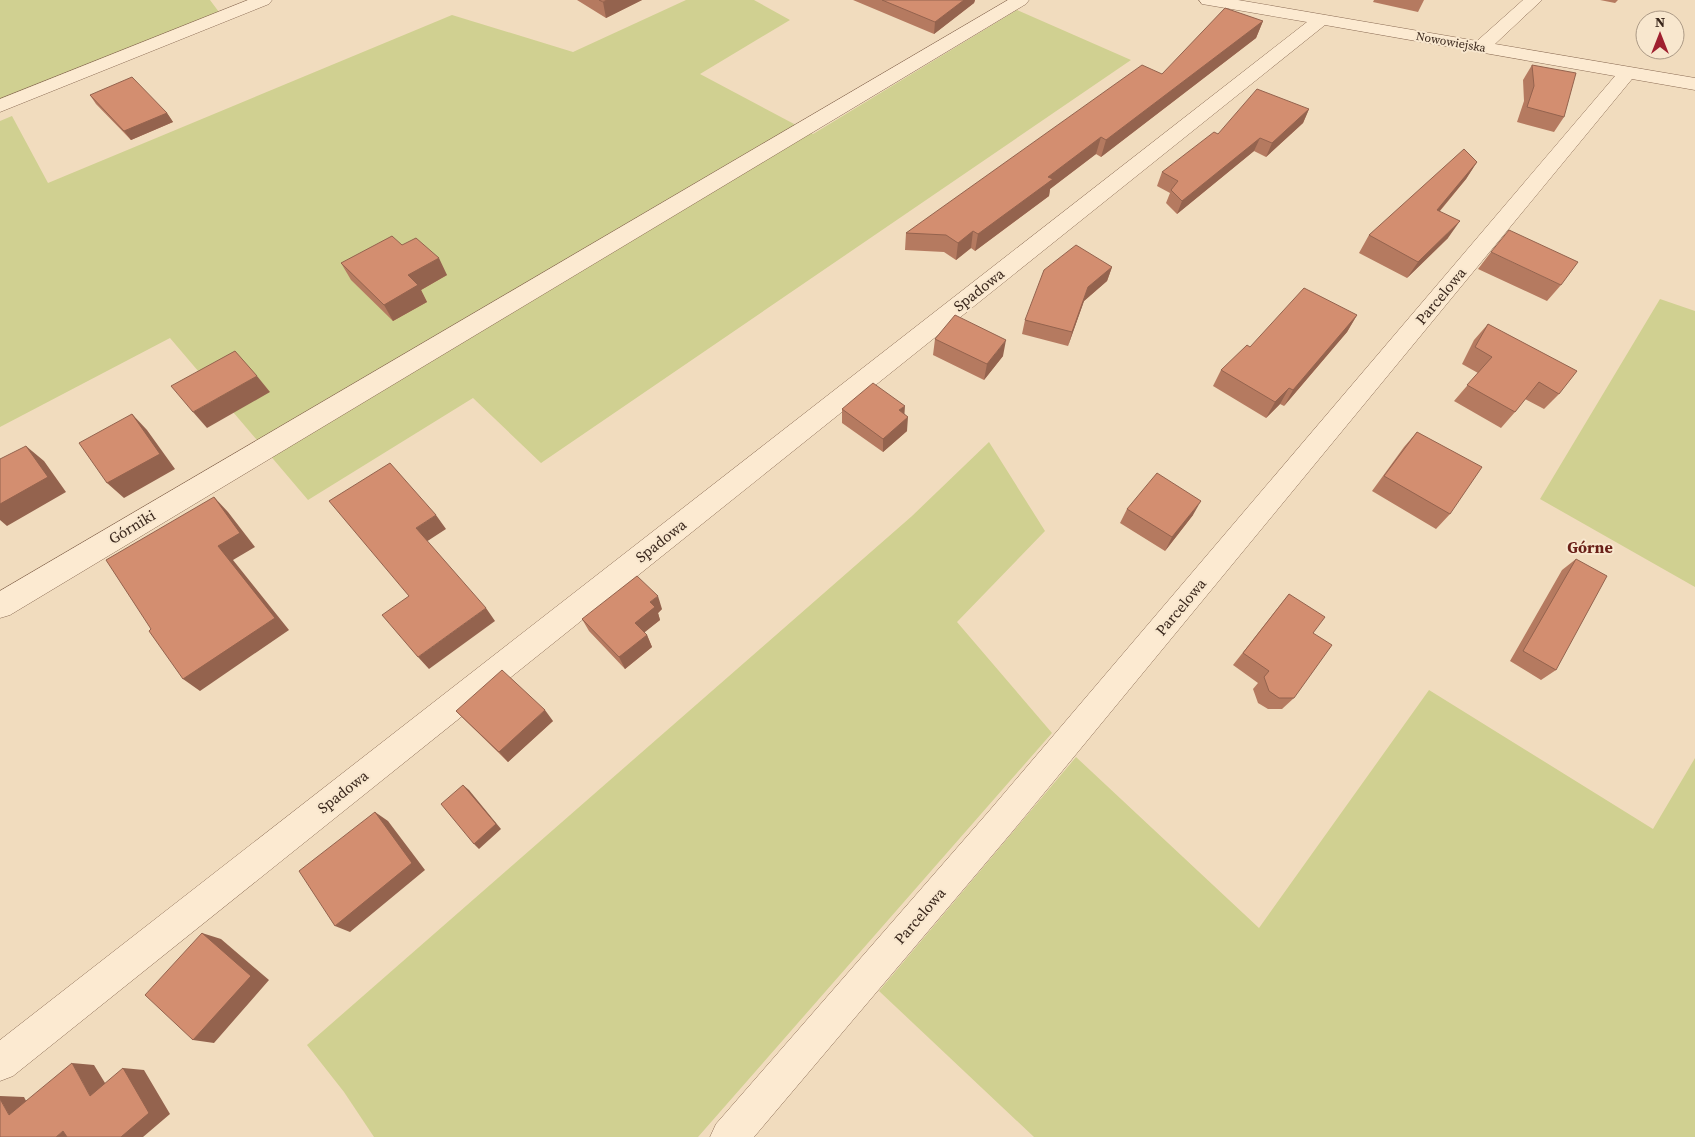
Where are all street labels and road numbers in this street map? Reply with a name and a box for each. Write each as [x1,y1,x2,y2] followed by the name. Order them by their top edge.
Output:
[1415,28,1488,56] street label: Nowowiejska
[1410,262,1471,329] street label: Parcelowa
[949,263,1009,316] street label: Spadowa
[104,504,159,549] street label: Górniki
[631,514,691,567] street label: Spadowa
[1150,573,1211,640] street label: Parcelowa
[313,765,373,818] street label: Spadowa
[889,882,950,949] street label: Parcelowa

